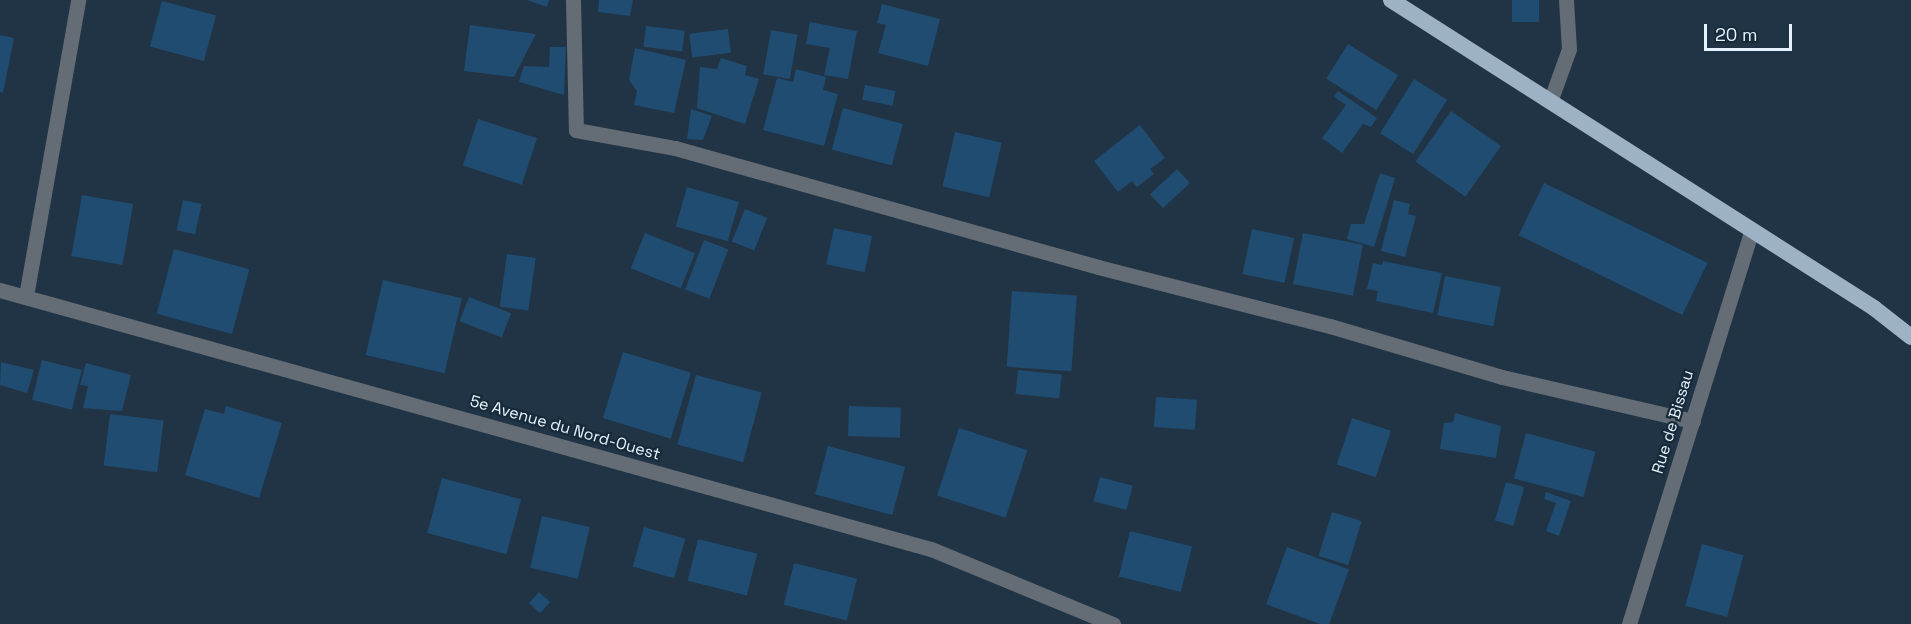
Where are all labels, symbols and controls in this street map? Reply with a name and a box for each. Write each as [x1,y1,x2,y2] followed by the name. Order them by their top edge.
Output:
[1707,12,1796,50] scale bar
[1715,23,1758,46] text: 20 m
[1648,368,1698,476] street label: Rue de Bissau
[467,392,663,464] street label: 5e Avenue du Nord-Ouest

